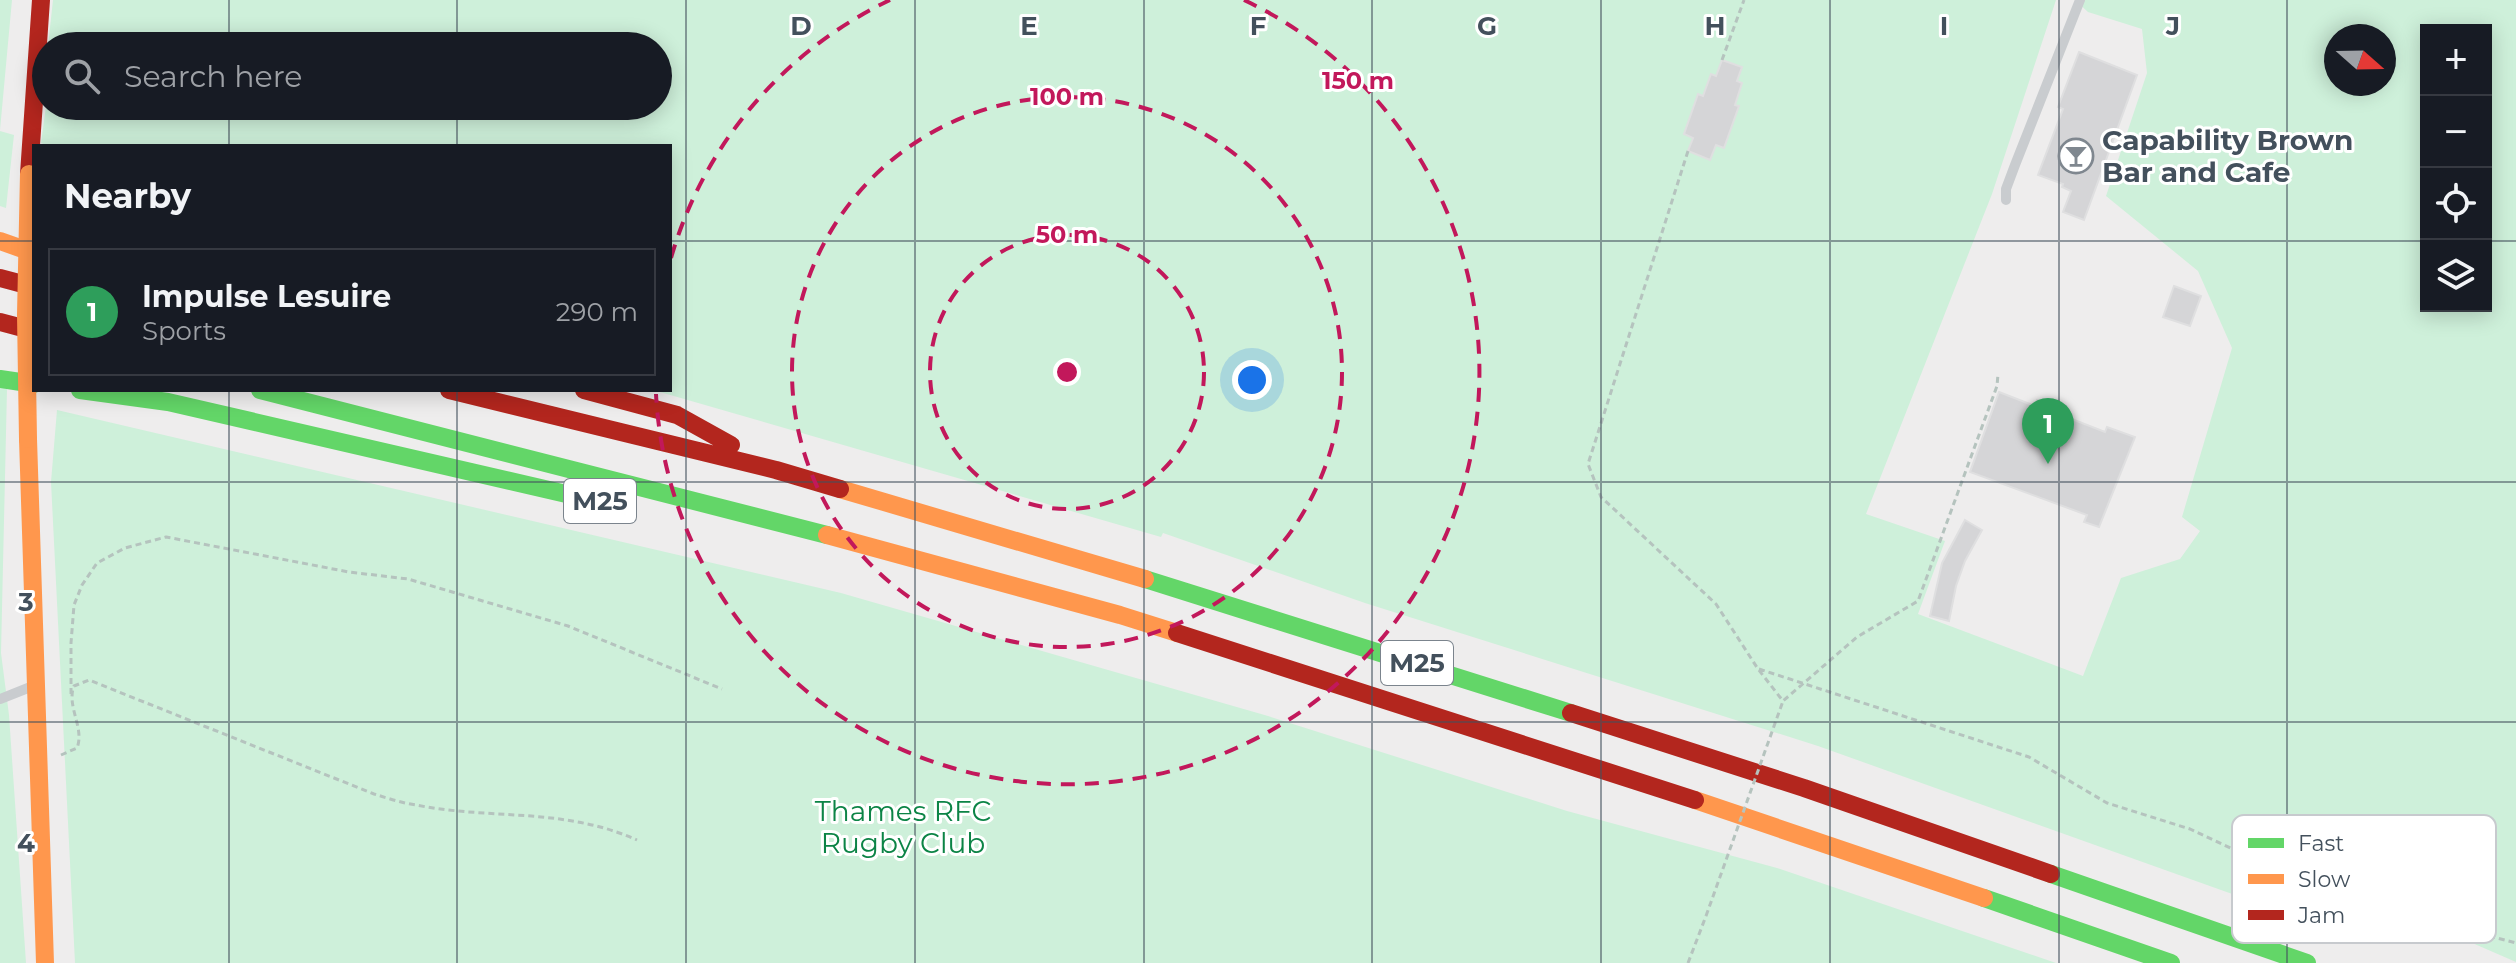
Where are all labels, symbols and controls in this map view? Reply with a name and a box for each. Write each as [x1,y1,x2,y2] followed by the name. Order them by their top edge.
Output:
[790,10,812,42] text: D
[1020,10,1038,42] text: E
[1250,10,1266,42] text: F
[1477,10,1497,42] text: G
[1704,10,1726,42] text: H
[1940,10,1948,42] text: I
[2165,10,2180,42] text: J
[2324,24,2396,96] north arrow
[2420,24,2492,312] map controls
[2420,24,2492,96] button: +
[32,32,672,120] search box
[60,54,104,98] icon: search
[124,58,302,95] text: Search here
[1322,66,1394,95] text: 150 m
[1030,82,1104,111] text: 100 m
[2420,96,2492,168] button: −
[2102,123,2353,189] place label: Capability Brown Bar and Cafe
[2057,137,2095,175] bar icon: Capability Brown Bar and Cafe
[2420,168,2492,240] button: locate
[64,175,191,217] text: Nearby
[1036,220,1098,249] text: 50 m
[2420,240,2492,312] button: layers
[142,278,391,315] text: Impulse Lesuire
[87,296,97,328] text: 1
[556,296,638,328] text: 290 m
[142,315,226,347] text: Sports
[1053,358,1081,386] centre of rings
[1232,360,1272,400] your location
[2022,398,2074,464] pin: 1
[564,479,636,523] road number: M25
[17,586,34,618] text: 3
[1381,641,1453,685] road number: M25
[815,794,991,860] park label: Thames RFC Rugby Club
[2232,815,2496,943] legend
[17,827,35,859] text: 4
[2298,830,2344,857] text: Fast
[2298,866,2351,893] text: Slow
[2297,902,2345,929] text: Jam

